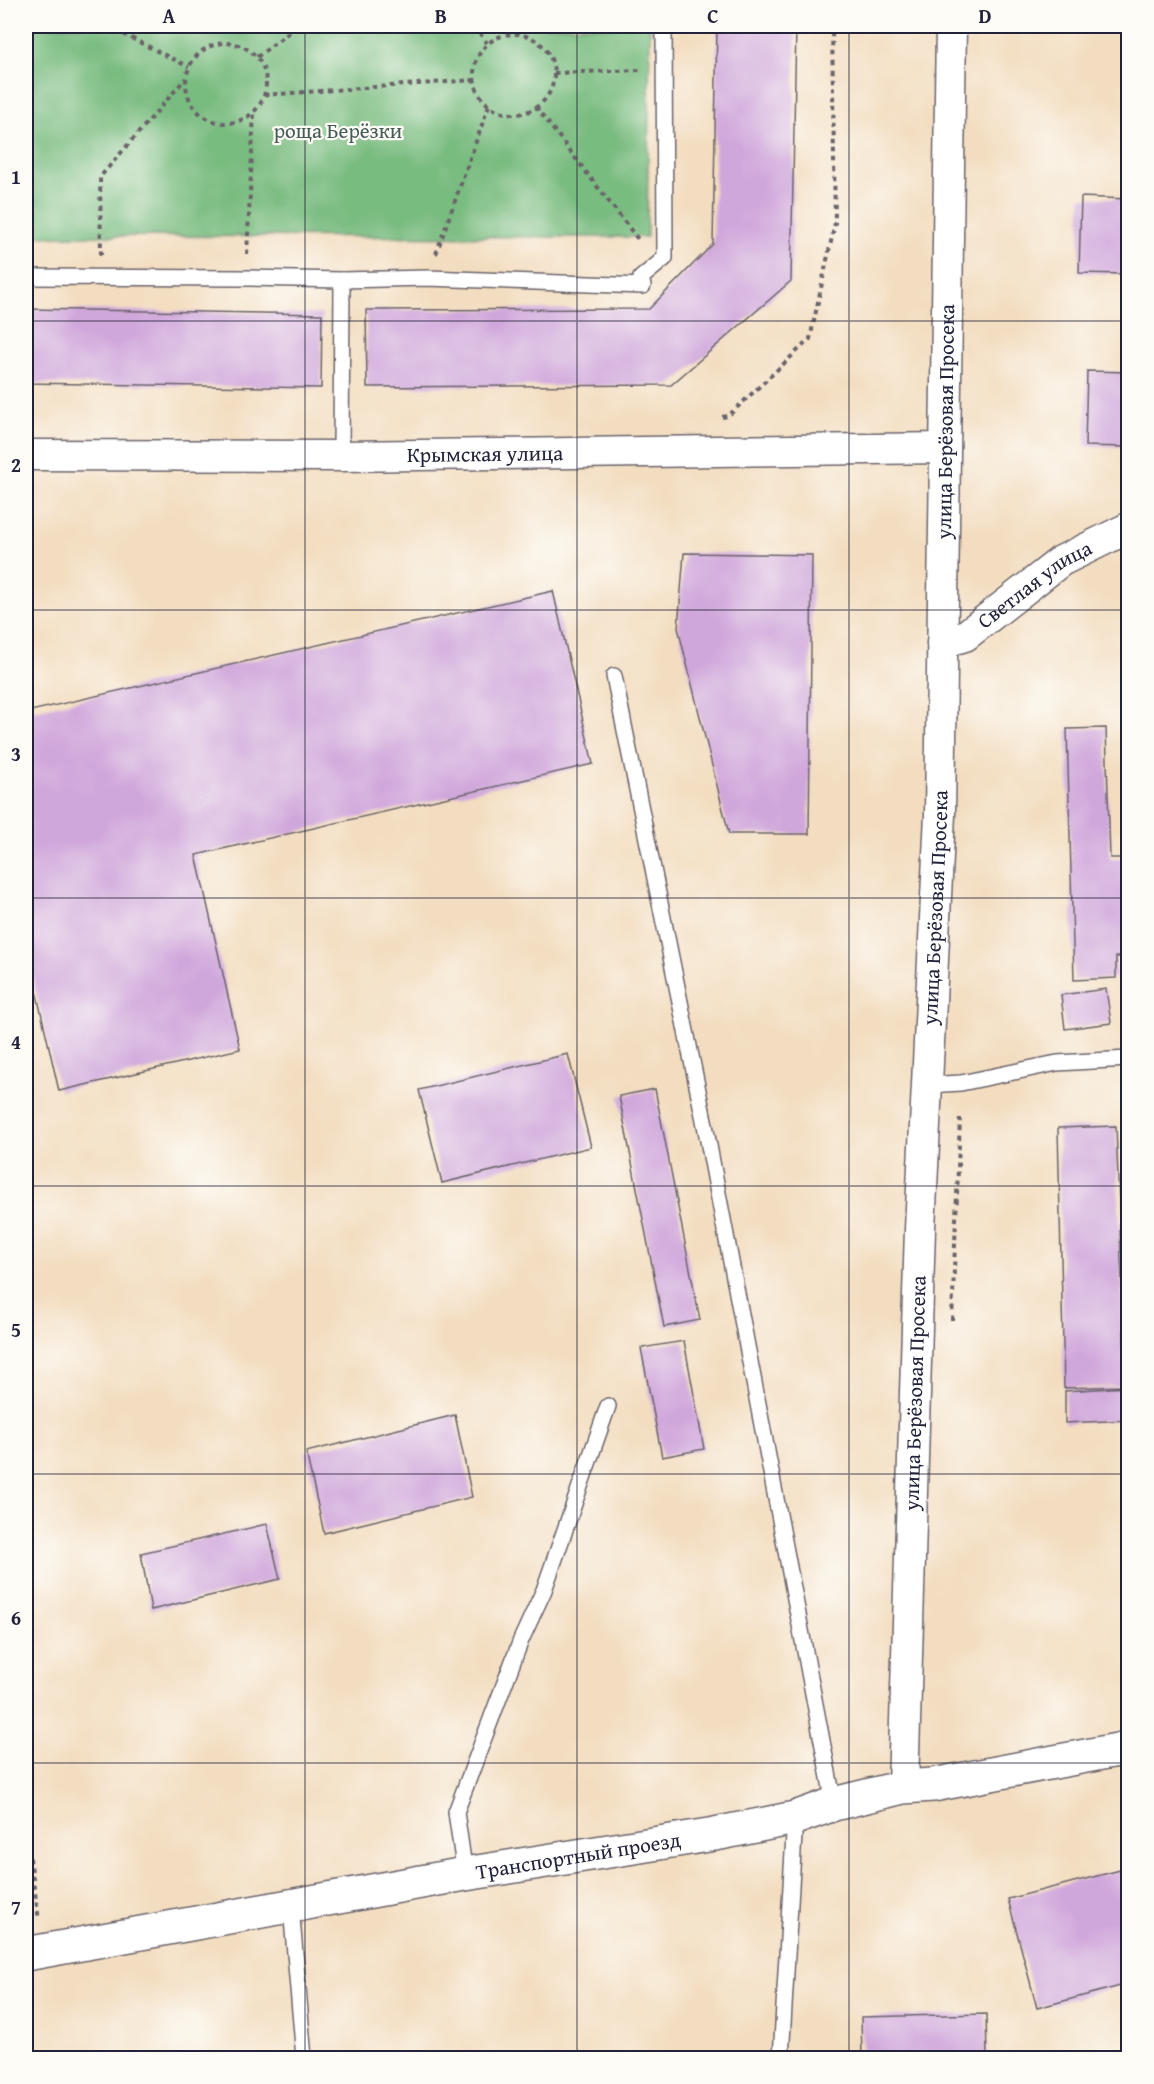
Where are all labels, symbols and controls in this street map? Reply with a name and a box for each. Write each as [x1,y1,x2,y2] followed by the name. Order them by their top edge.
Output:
[163,1,176,30] text: A
[435,1,447,30] text: B
[707,1,719,30] text: C
[978,1,992,30] text: D
[274,115,402,146] park label: роща Берёзки
[11,162,21,191] text: 1
[928,304,962,541] street label: улица Берёзовая Просека
[407,437,563,470] street label: Крымская улица
[11,450,21,479] text: 2
[970,532,1097,636] street label: Светлая улица
[11,739,21,768] text: 3
[914,790,955,1027] street label: улица Берёзовая Просека
[11,1027,21,1056] text: 4
[895,1275,934,1512] street label: улица Берёзовая Просека
[11,1315,21,1344] text: 5
[11,1603,21,1632] text: 6
[474,1824,683,1887] street label: Транспортный проезд
[11,1892,21,1921] text: 7

